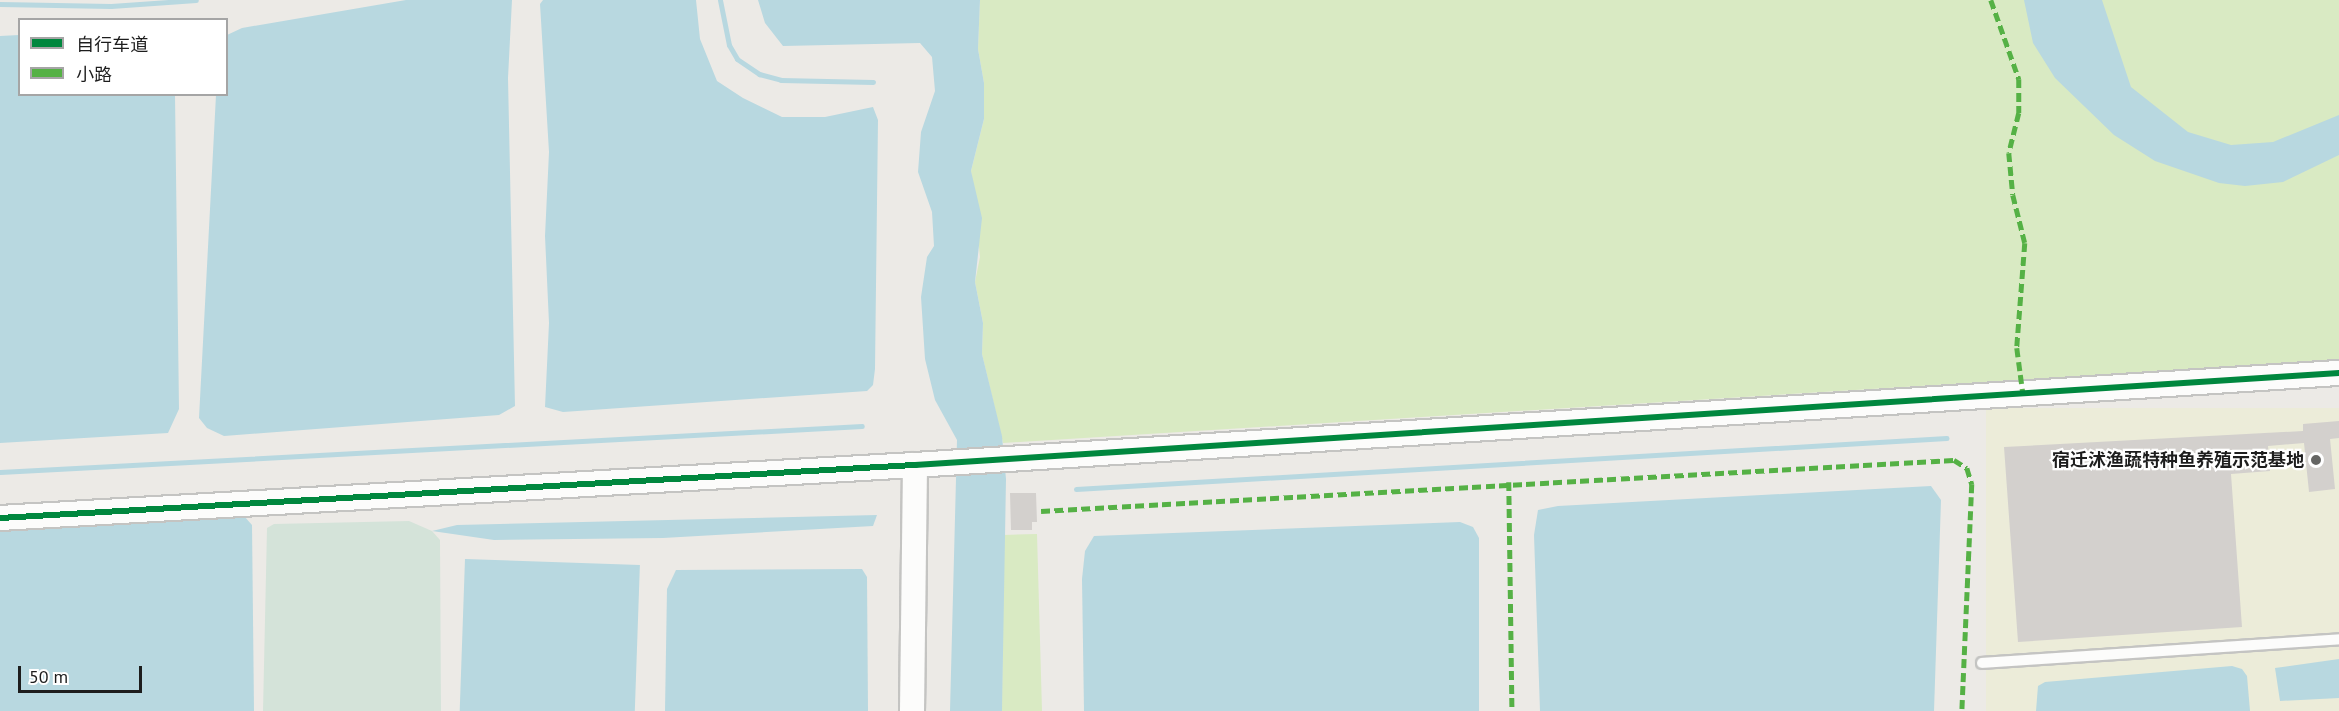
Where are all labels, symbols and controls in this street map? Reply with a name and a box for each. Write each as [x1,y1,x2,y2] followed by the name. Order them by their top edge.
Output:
[18,18,228,96] legend
[76,33,148,56] text: 自行车道
[76,63,112,86] text: 小路
[2052,449,2304,471] place label: 宿迁沭渔蔬特种鱼养殖示范基地
[2309,453,2323,467] marker: 宿迁沭渔蔬特种鱼养殖示范基地
[21,654,146,692] scale bar
[29,665,68,688] text: 50 m

